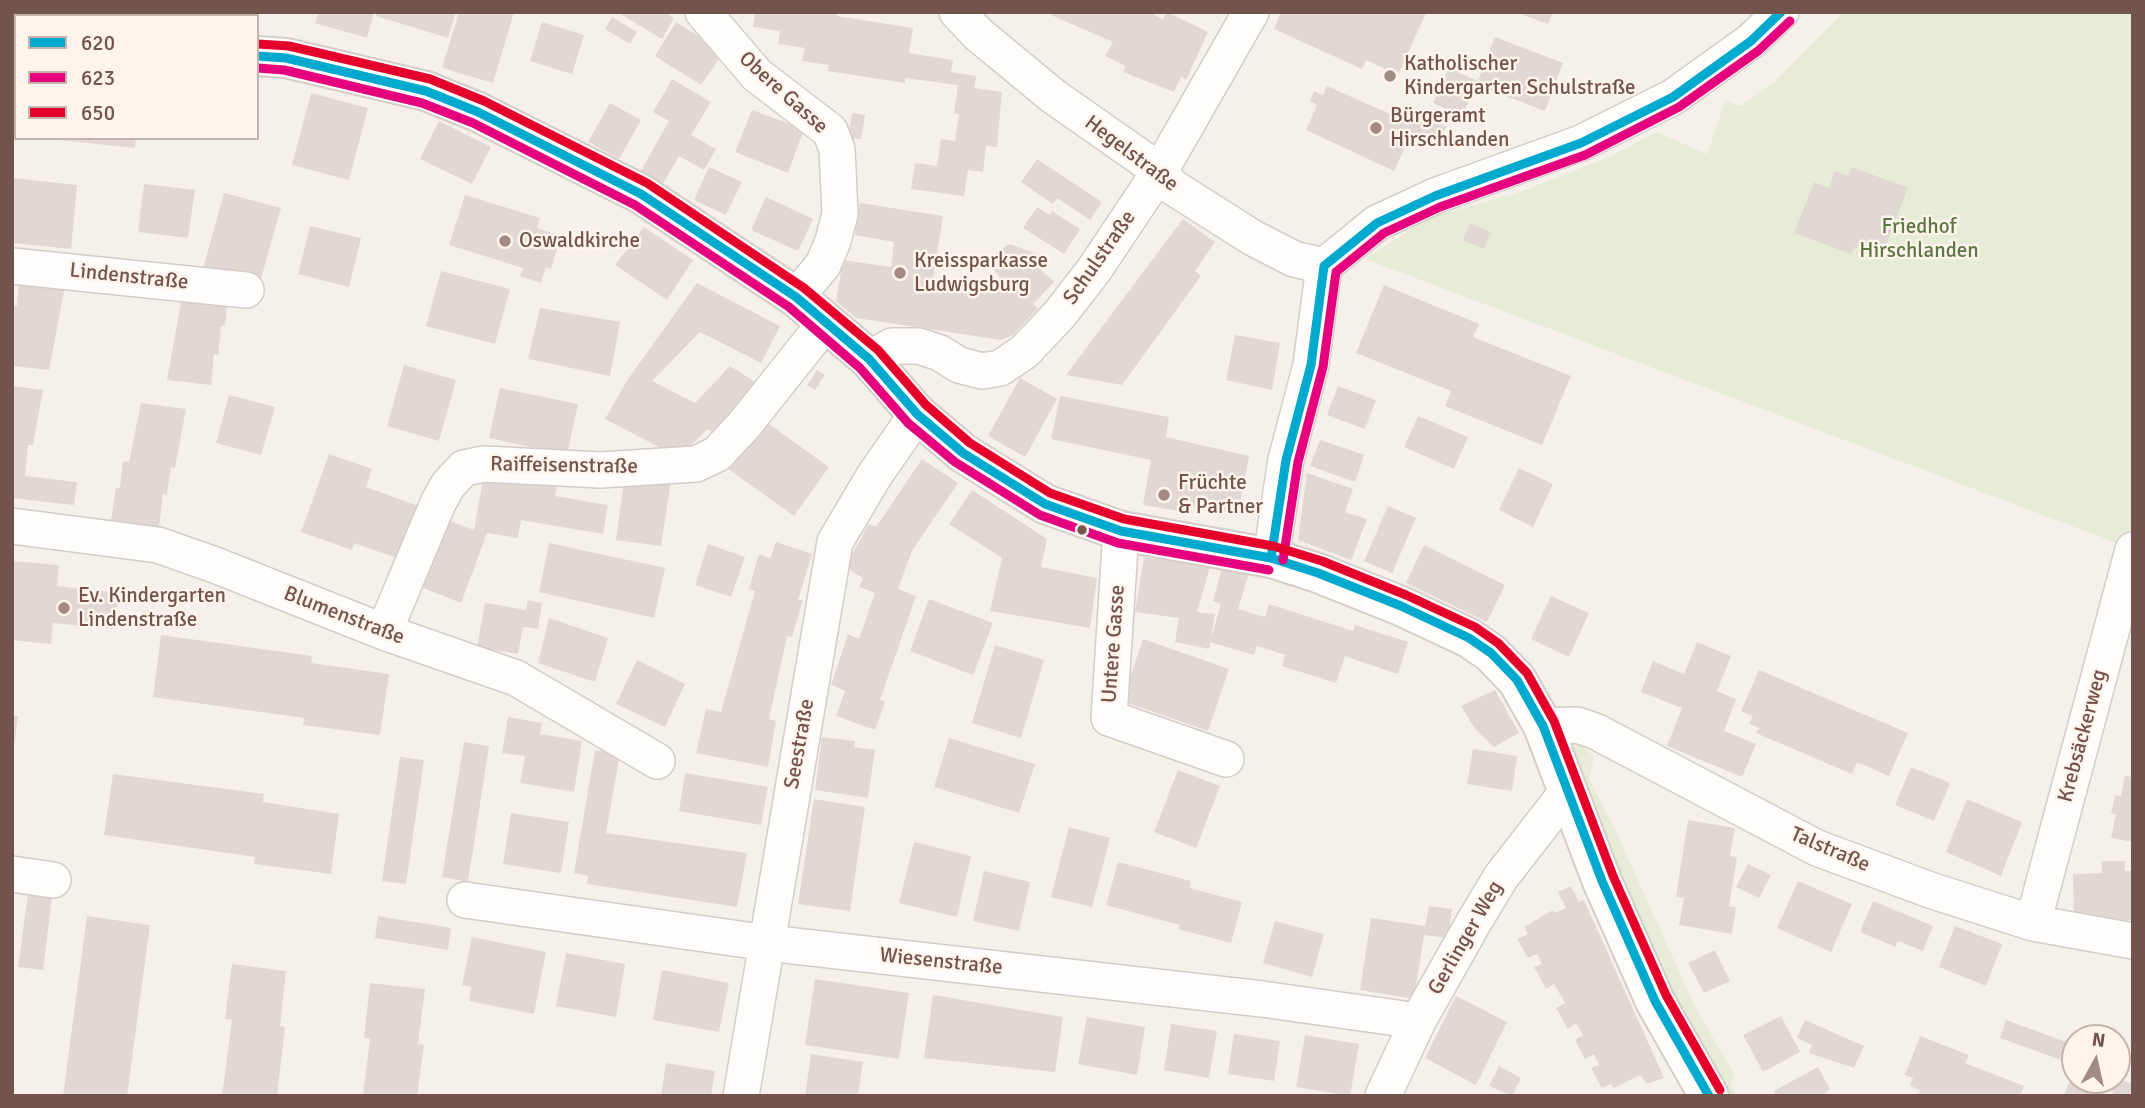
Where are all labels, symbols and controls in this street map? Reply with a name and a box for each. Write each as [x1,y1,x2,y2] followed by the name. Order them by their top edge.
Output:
[14,14,259,140] legend
[81,30,115,56] text: 620
[733,47,833,139] street label: Obere Gasse
[1404,51,1636,101] place label: Katholischer Kindergarten Schulstraße
[81,65,115,91] text: 623
[1382,68,1398,84] marker: Katholischer Kindergarten Schulstraße
[81,100,115,126] text: 650
[1390,103,1510,153] place label: Bürgeramt Hirschlanden
[1079,111,1183,197] street label: Hegelstraße
[1368,120,1384,136] marker: Bürgeramt Hirschlanden
[1058,206,1142,310] street label: Schulstraße
[1859,214,1979,264] park label: Friedhof Hirschlanden
[519,228,640,254] place label: Oswaldkirche
[497,233,513,249] marker: Oswaldkirche
[914,248,1048,298] place label: Kreissparkasse Ludwigsburg
[68,258,190,296] street label: Lindenstraße
[892,265,908,281] marker: Kreissparkasse Ludwigsburg
[490,452,638,480] street label: Raiffeisenstraße
[1178,470,1263,520] place label: Früchte & Partner
[1156,487,1172,503] marker: Früchte & Partner
[1075,523,1089,537] unlabelled marker
[280,581,408,651] street label: Blumenstraße
[78,583,226,633] place label: Ev. Kindergarten Lindenstraße
[1097,584,1131,704] street label: Untere Gasse
[56,600,72,616] marker: Ev. Kindergarten Lindenstraße
[2053,667,2113,805] street label: Krebsäckerweg
[780,697,820,791] street label: Seestraße
[1786,822,1874,878] street label: Talstraße
[1423,876,1509,1000] street label: Gerlinger Weg
[878,943,1004,981] street label: Wiesenstraße
[2061,1024,2131,1094] north arrow
[2090,1027,2107,1053] text: N

